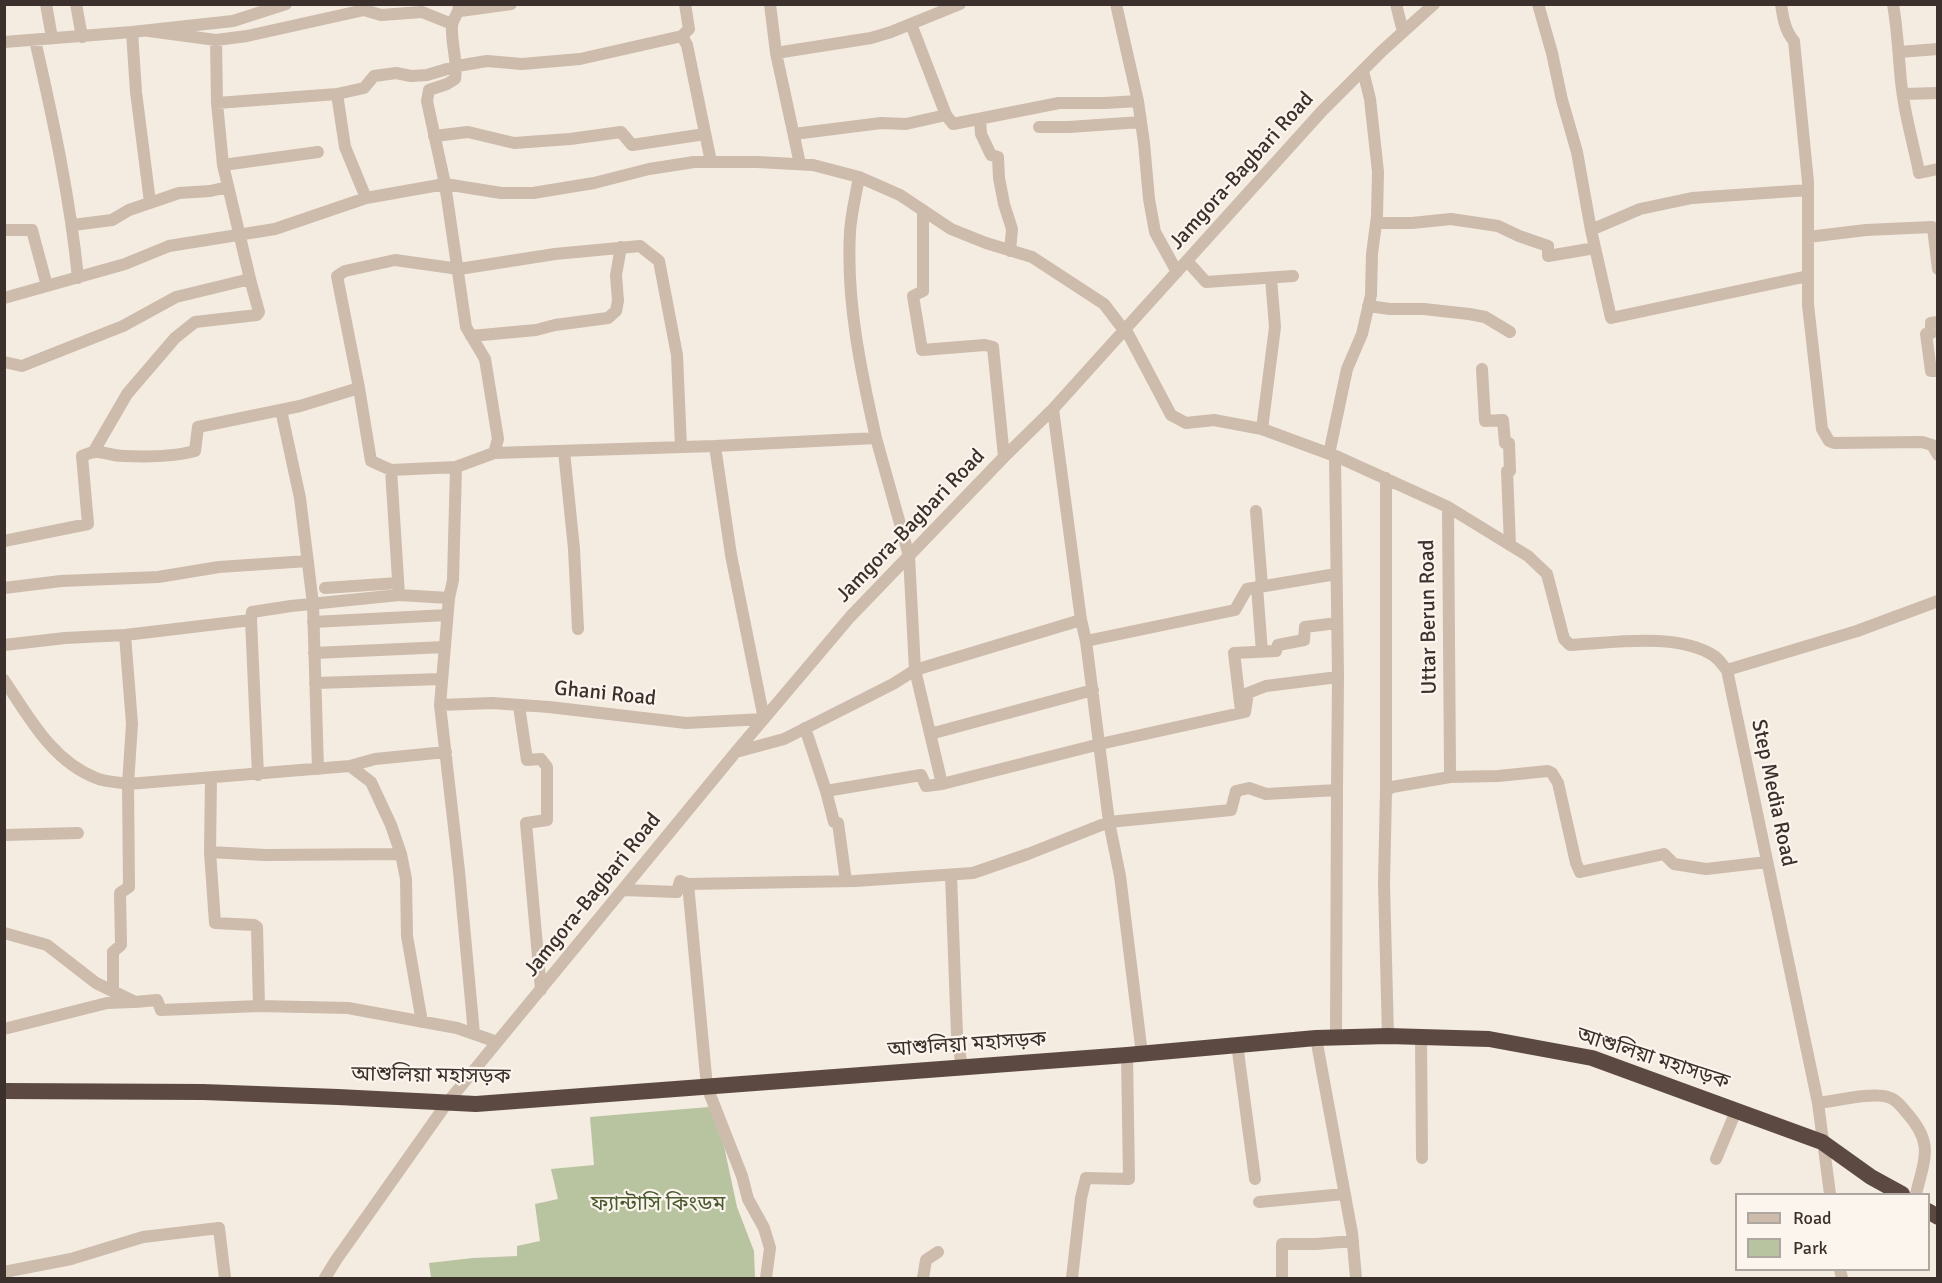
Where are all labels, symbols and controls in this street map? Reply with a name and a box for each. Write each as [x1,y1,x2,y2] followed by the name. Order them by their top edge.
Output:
[1165,87,1319,255] street label: Jamgora-Bagbari Road
[831,444,991,608] street label: Jamgora-Bagbari Road
[1415,539,1443,695] street label: Uttar Berun Road
[553,676,657,712] street label: Ghani Road
[1745,717,1801,869] street label: Step Media Road
[519,808,667,982] street label: Jamgora-Bagbari Road
[1573,1022,1733,1096] street label: আশুলিয়া মহাসড়ক
[887,1027,1047,1063] street label: আশুলিয়া মহাসড়ক
[351,1062,511,1090] street label: আশুলিয়া মহাসড়ক
[591,1191,725,1217] park label: ফ্যান্টাসি কিংডম
[1735,1193,1930,1271] legend
[1793,1207,1832,1229] text: Road
[1793,1237,1828,1259] text: Park

